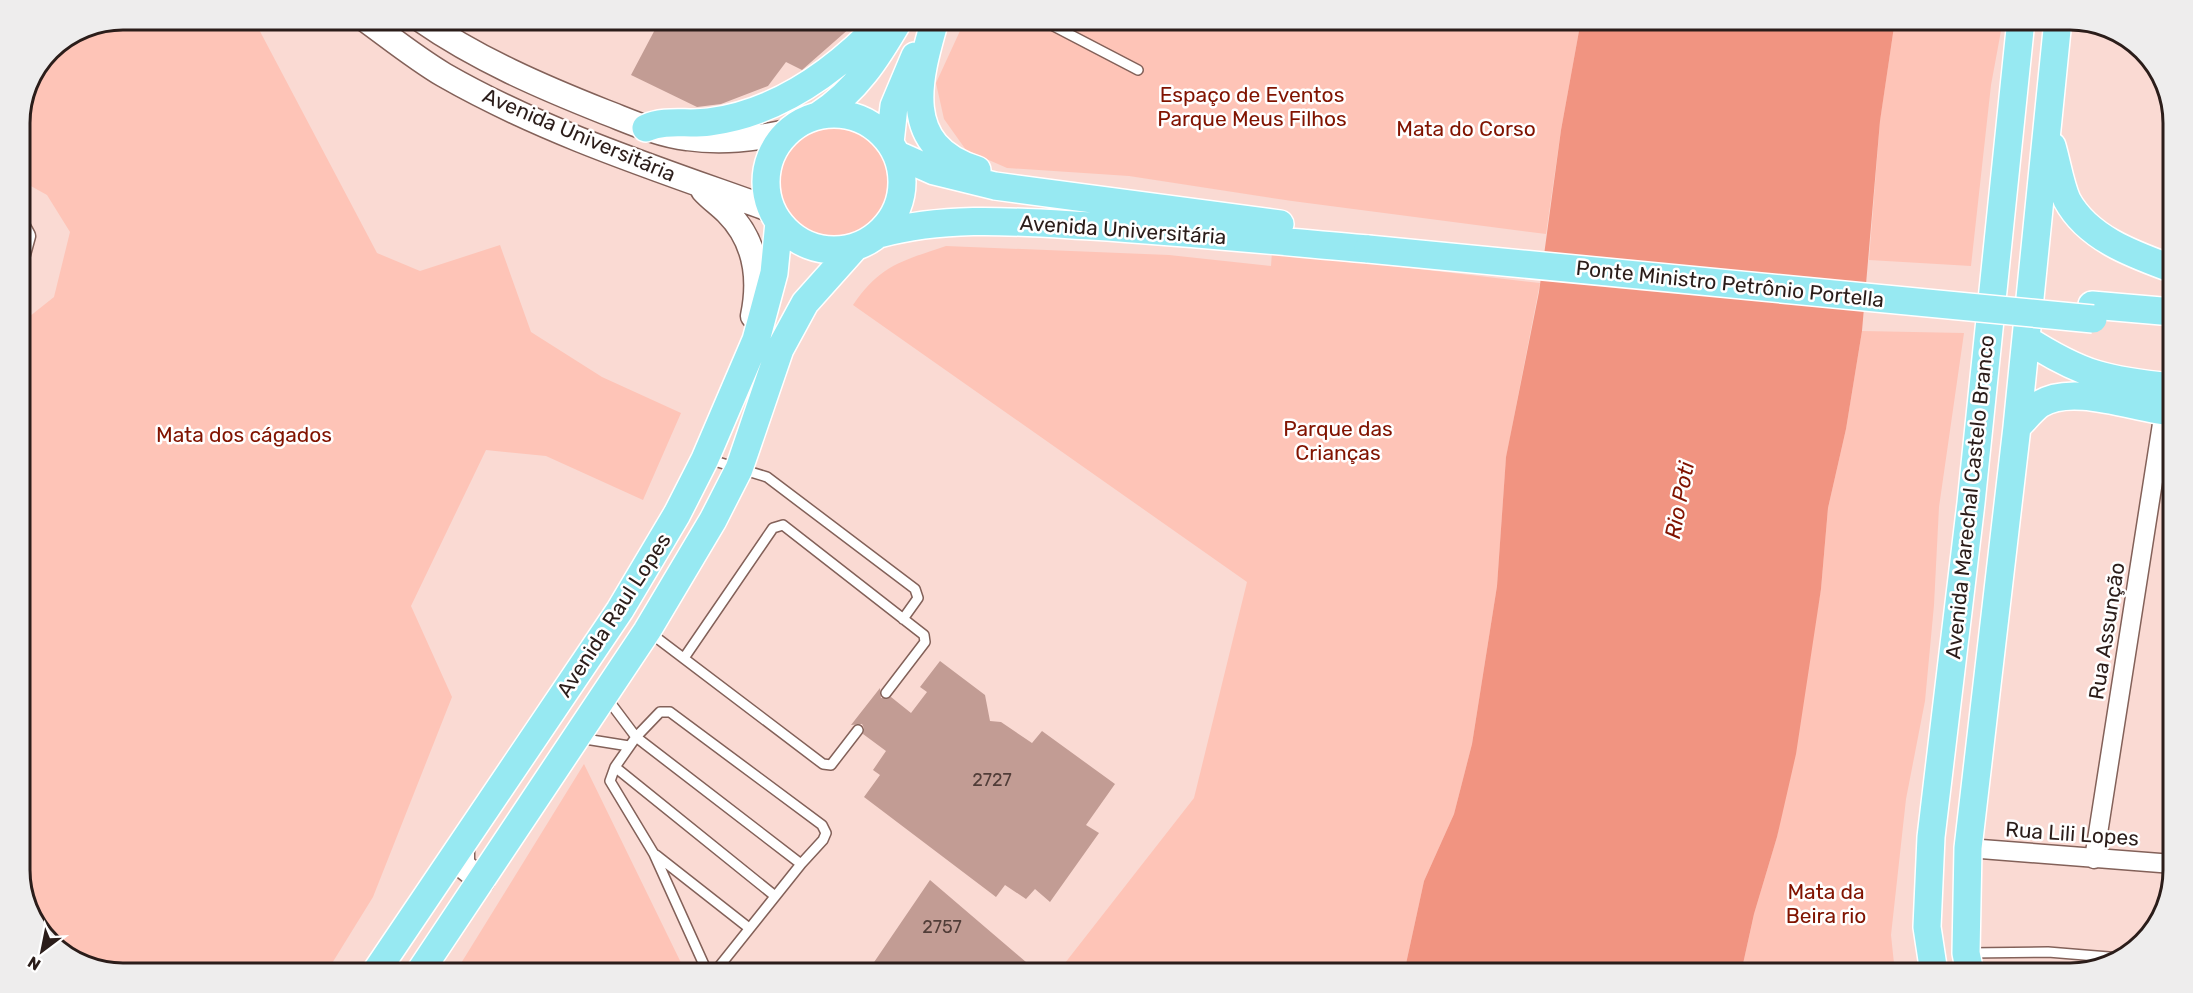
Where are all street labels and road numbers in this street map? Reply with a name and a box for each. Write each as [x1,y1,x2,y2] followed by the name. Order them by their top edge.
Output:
[479,83,679,187] street label: Avenida Universitária
[1019,210,1227,249] street label: Avenida Universitária
[1575,255,1885,312] street label: Ponte Ministro Petrônio Portella
[1940,334,1999,660] street label: Avenida Marechal Castelo Branco
[551,528,676,701] street label: Avenida Raul Lopes
[2083,560,2130,701] street label: Rua Assunção
[2004,816,2140,851] street label: Rua Lili Lopes

